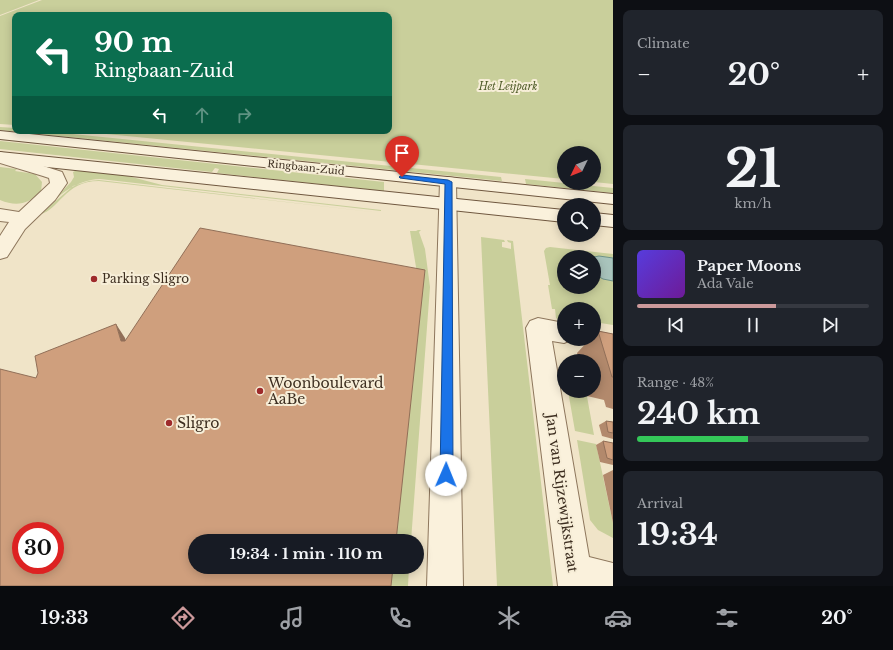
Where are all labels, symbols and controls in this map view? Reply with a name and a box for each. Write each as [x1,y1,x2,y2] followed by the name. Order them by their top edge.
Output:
[94,25,172,60] text: 90 m
[28,28,80,80] icon: left
[637,35,690,52] text: Climate
[728,56,780,93] text: 20°
[94,60,234,82] text: Ringbaan-Zuid
[637,61,651,88] text: −
[857,61,869,88] text: +
[478,80,537,93] park label: Het Leijpark
[149,104,171,126] icon: left
[191,104,213,126] icon: ahead
[233,104,255,126] icon: right
[385,136,419,177] pin
[725,137,781,201] text: 21
[391,142,413,164] icon: arrive
[557,146,601,190] north arrow
[557,146,601,398] map controls
[267,157,345,178] street label: Ringbaan-Zuid
[735,195,771,212] text: km/h
[557,198,601,242] button: search
[557,250,601,294] button: layers
[697,256,801,275] text: Paper Moons
[102,271,189,286] place label: Parking Sligro
[89,274,99,284] marker: Parking Sligro
[697,275,754,292] text: Ada Vale
[557,302,601,346] button: +
[665,314,687,336] icon: previous
[742,314,764,336] icon: pause
[819,314,841,336] icon: next
[557,354,601,398] button: −
[267,374,384,408] place label: Woonboulevard AaBe
[637,374,714,391] text: Range · 48%
[255,386,265,396] marker: Woonboulevard AaBe
[637,395,760,432] text: 240 km
[542,410,582,574] street label: Jan van Rijzewijkstraat
[177,414,219,432] place label: Sligro
[164,418,174,428] marker: Sligro
[425,454,467,496] position arrow
[637,495,683,512] text: Arrival
[637,516,718,553] text: 19:34
[12,522,64,574] speed limit sign: 30
[229,544,383,563] text: 19:34 · 1 min · 110 m
[169,604,197,632] icon: directions
[278,604,306,632] icon: music
[386,604,414,632] icon: phone
[495,604,523,632] icon: climate
[604,604,632,632] icon: car
[713,604,741,632] icon: filters
[40,607,88,629] text: 19:33
[821,607,853,629] text: 20°

